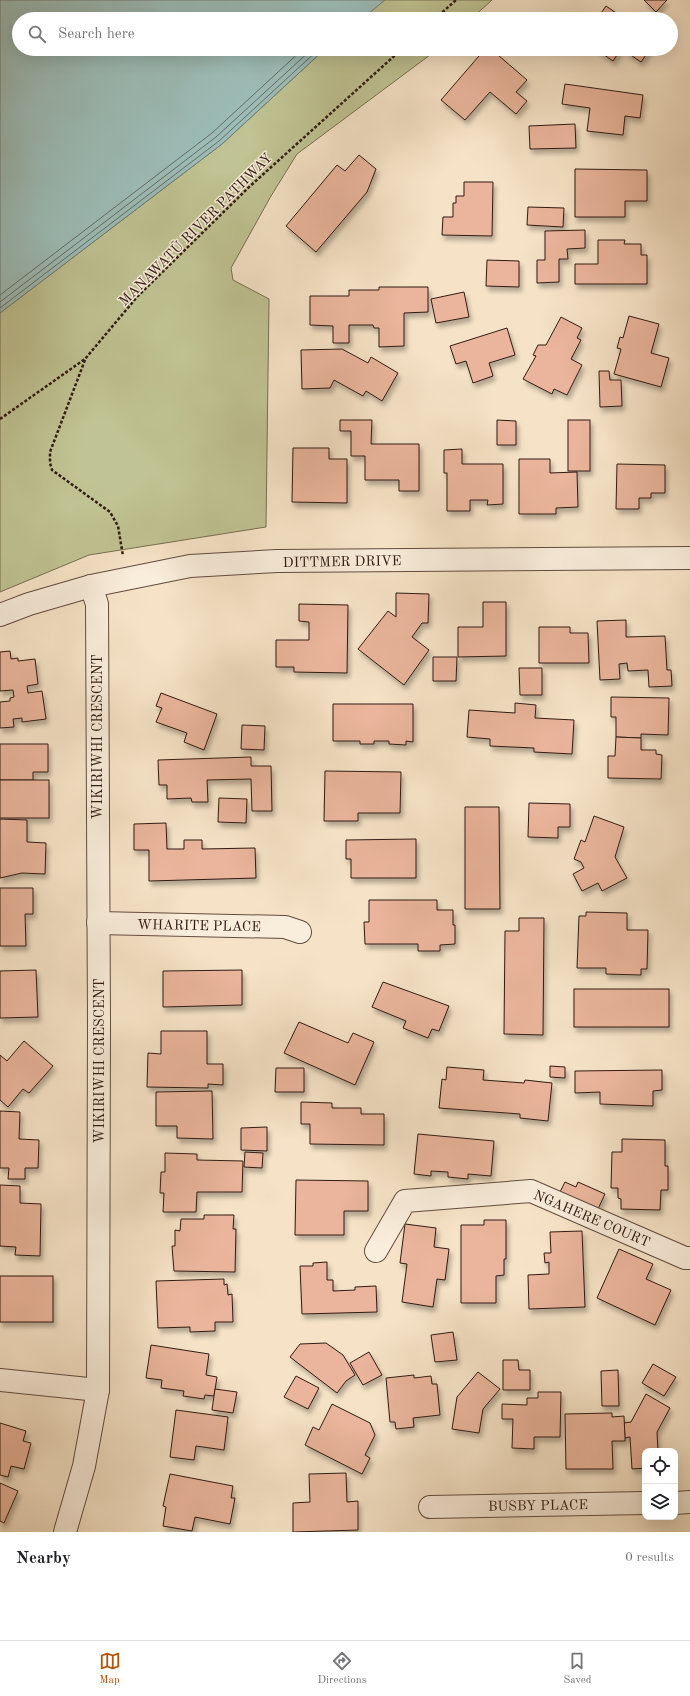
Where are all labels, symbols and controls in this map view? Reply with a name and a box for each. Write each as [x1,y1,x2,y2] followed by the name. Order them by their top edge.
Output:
[12,12,678,56] search box
[26,23,48,45] icon: search
[58,27,135,42] text: Search here
[115,149,275,309] street label: MANAWATŪ RIVER PATHWAY
[283,554,401,570] street label: DITTMER DRIVE
[91,654,105,820] street label: WIKIRIWHI CRESCENT
[137,918,261,934] street label: WHARITE PLACE
[93,978,107,1144] street label: WIKIRIWHI CRESCENT
[531,1188,652,1250] street label: NGAHERE COURT
[642,1448,678,1520] map controls
[642,1448,678,1484] button: locate
[642,1484,678,1520] button: layers
[488,1498,588,1514] street label: BUSBY PLACE
[16,1550,71,1567] text: Nearby
[625,1551,674,1564] text: 0 results
[99,1650,121,1688] tab: Map
[318,1650,366,1688] tab: Directions
[563,1650,591,1688] tab: Saved

